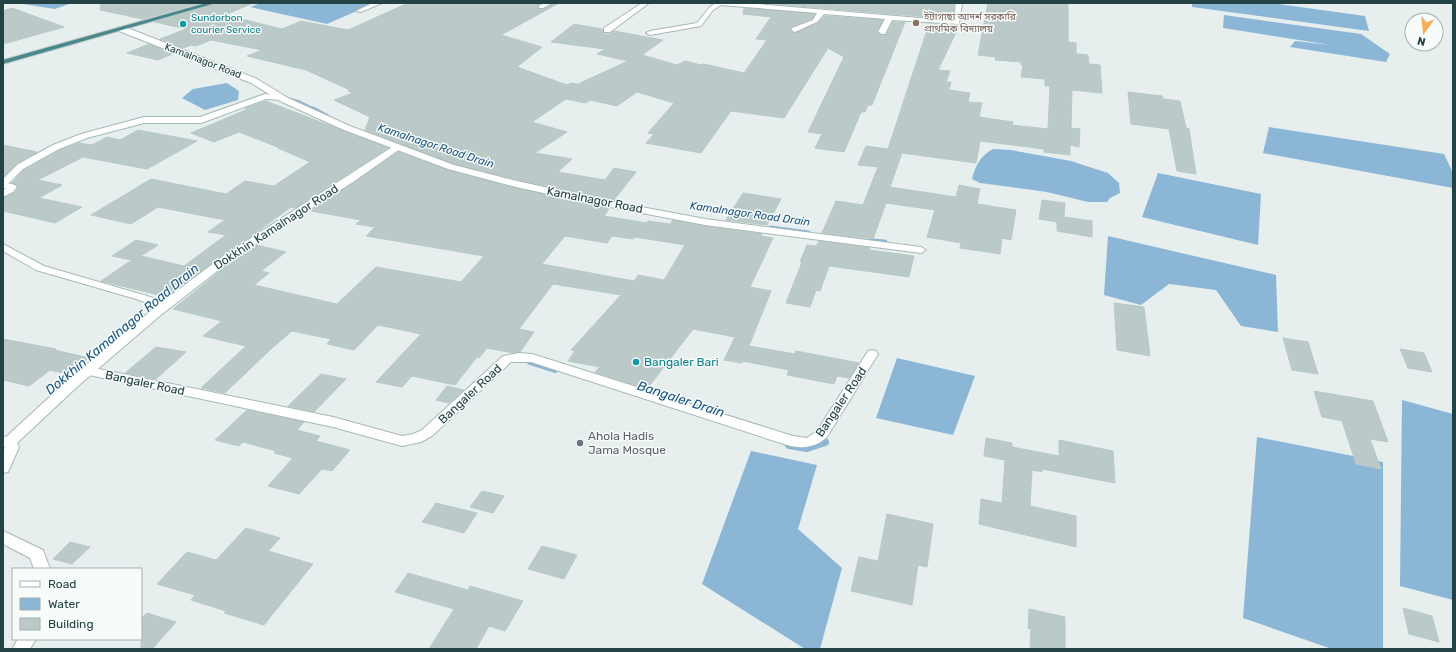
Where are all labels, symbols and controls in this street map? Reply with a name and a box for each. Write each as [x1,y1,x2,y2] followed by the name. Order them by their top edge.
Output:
[923,11,1017,35] place label: ইটাগাছা আদর্শ সরকারি প্রাথমিক বিদ্যালয়
[191,12,261,36] place label: Sundorbon courier Service
[1404,12,1444,52] north arrow
[911,18,921,28] marker: ইটাগাছা আদর্শ সরকারি প্রাথমিক বিদ্যালয়
[178,19,188,29] marker: Sundorbon courier Service
[1416,34,1427,48] text: N
[163,41,243,81] street label: Kamalnagor Road
[376,121,496,171] water label: Kamalnagor Road Drain
[211,181,341,273] street label: Dokkhin Kamalnagor Road
[546,184,644,216] street label: Kamalnagor Road
[689,199,811,229] water label: Kamalnagor Road Drain
[42,260,202,398] water label: Dokkhin Kamalnagor Road Drain
[644,355,719,369] place label: Bangaler Bari
[631,357,641,367] marker: Bangaler Bari
[436,361,504,427] street label: Bangaler Road
[813,365,869,439] street label: Bangaler Road
[104,368,186,398] street label: Bangaler Road
[635,378,726,421] water label: Bangaler Drain
[588,429,666,457] place label: Ahola Hadis Jama Mosque
[575,438,585,448] marker: Ahola Hadis Jama Mosque
[12,568,142,640] legend
[48,577,76,591] text: Road
[48,597,80,611] text: Water
[48,617,94,631] text: Building

